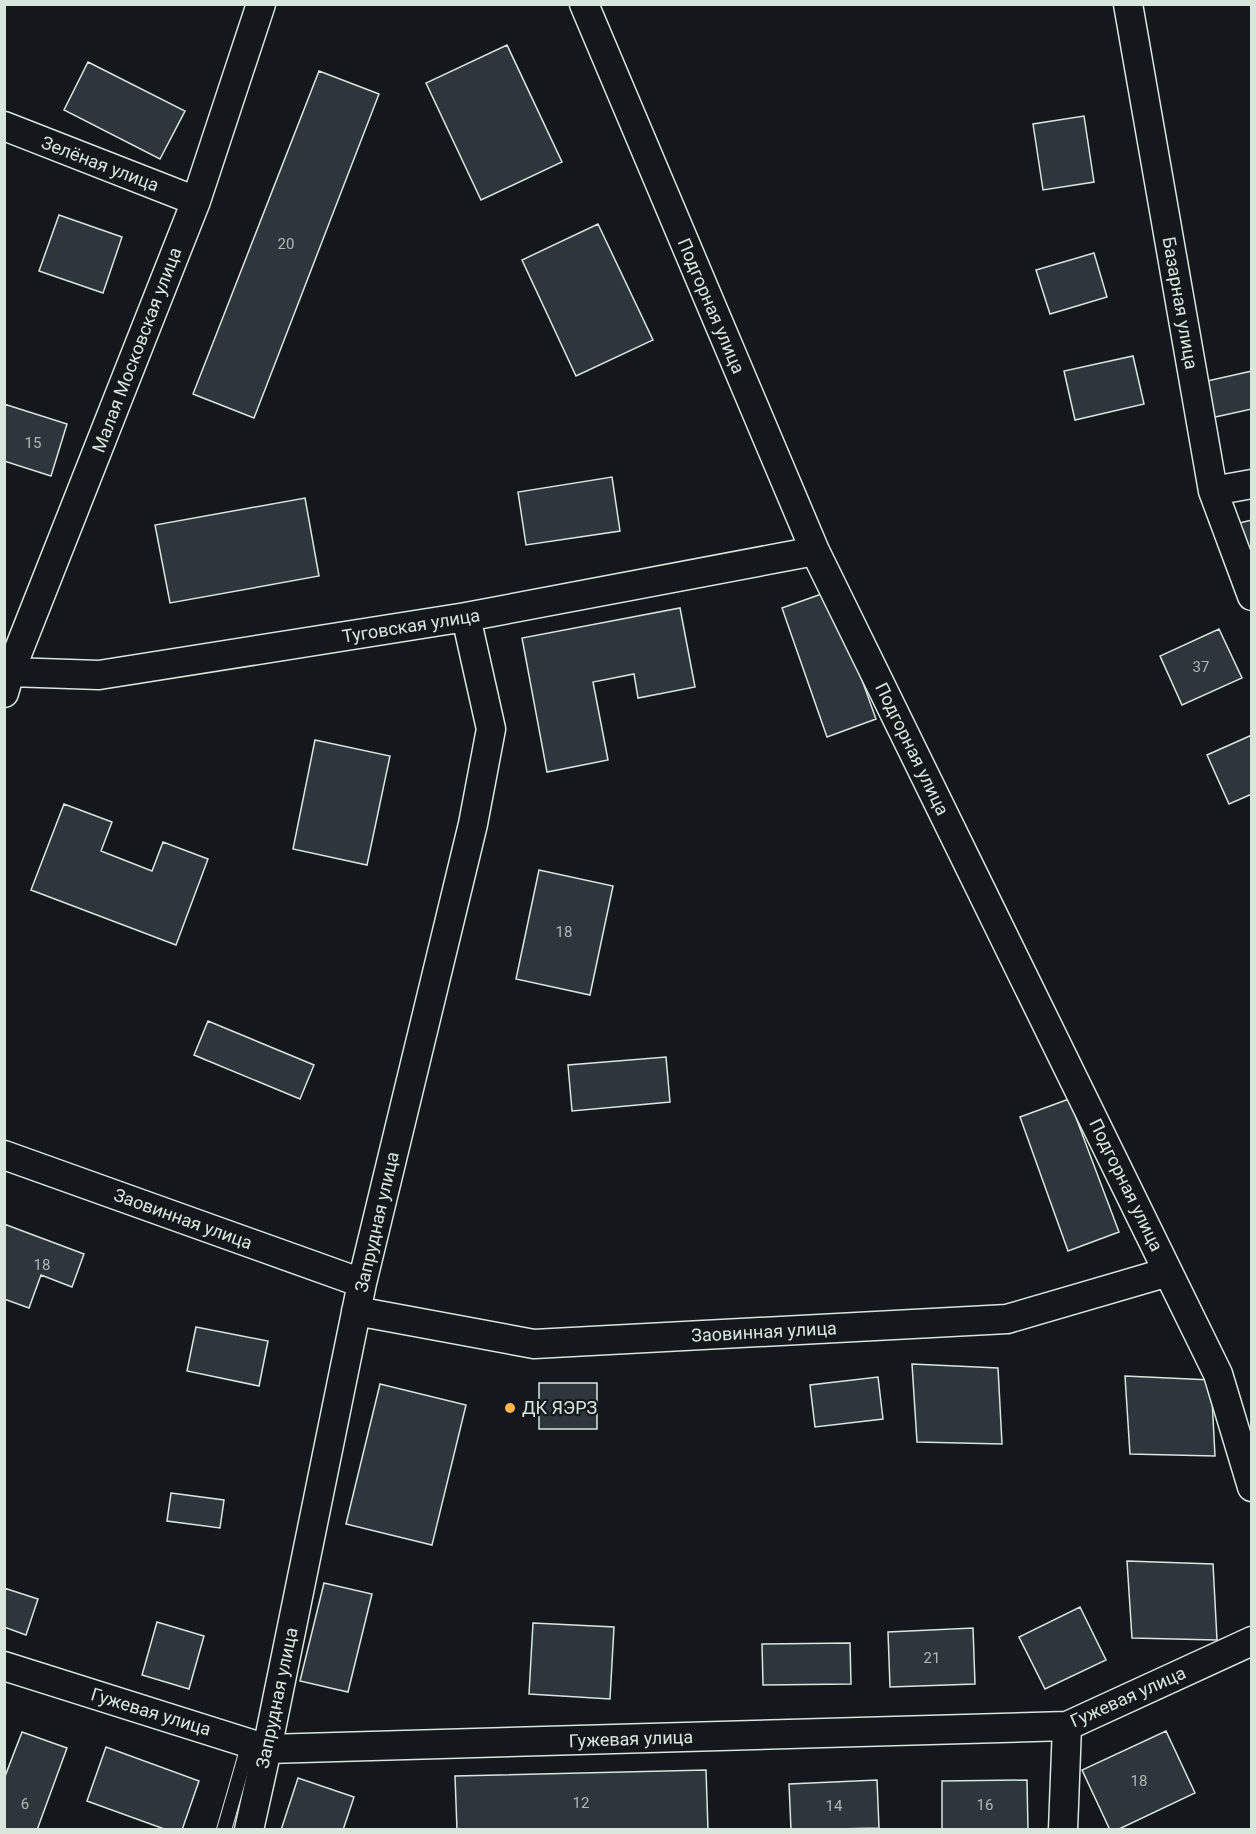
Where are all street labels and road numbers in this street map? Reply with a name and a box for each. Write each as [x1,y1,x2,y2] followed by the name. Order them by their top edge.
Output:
[38,131,162,196] street label: Зелёная улица
[673,235,749,377] street label: Подгорная улица
[1159,235,1202,371] street label: Базарная улица
[88,244,185,455] street label: Малая Московская улица
[341,604,481,647] street label: Туговская улица
[871,679,954,819] street label: Подгорная улица
[1085,1115,1168,1255] street label: Подгорная улица
[350,1150,403,1294] street label: Запрудная улица
[111,1184,255,1253] street label: Заовинная улица
[691,1317,837,1346] street label: Заовинная улица
[251,1625,302,1770] street label: Запрудная улица
[1067,1662,1189,1731] street label: Гужевая улица
[89,1683,214,1740] street label: Гужевая улица
[569,1726,693,1751] street label: Гужевая улица

